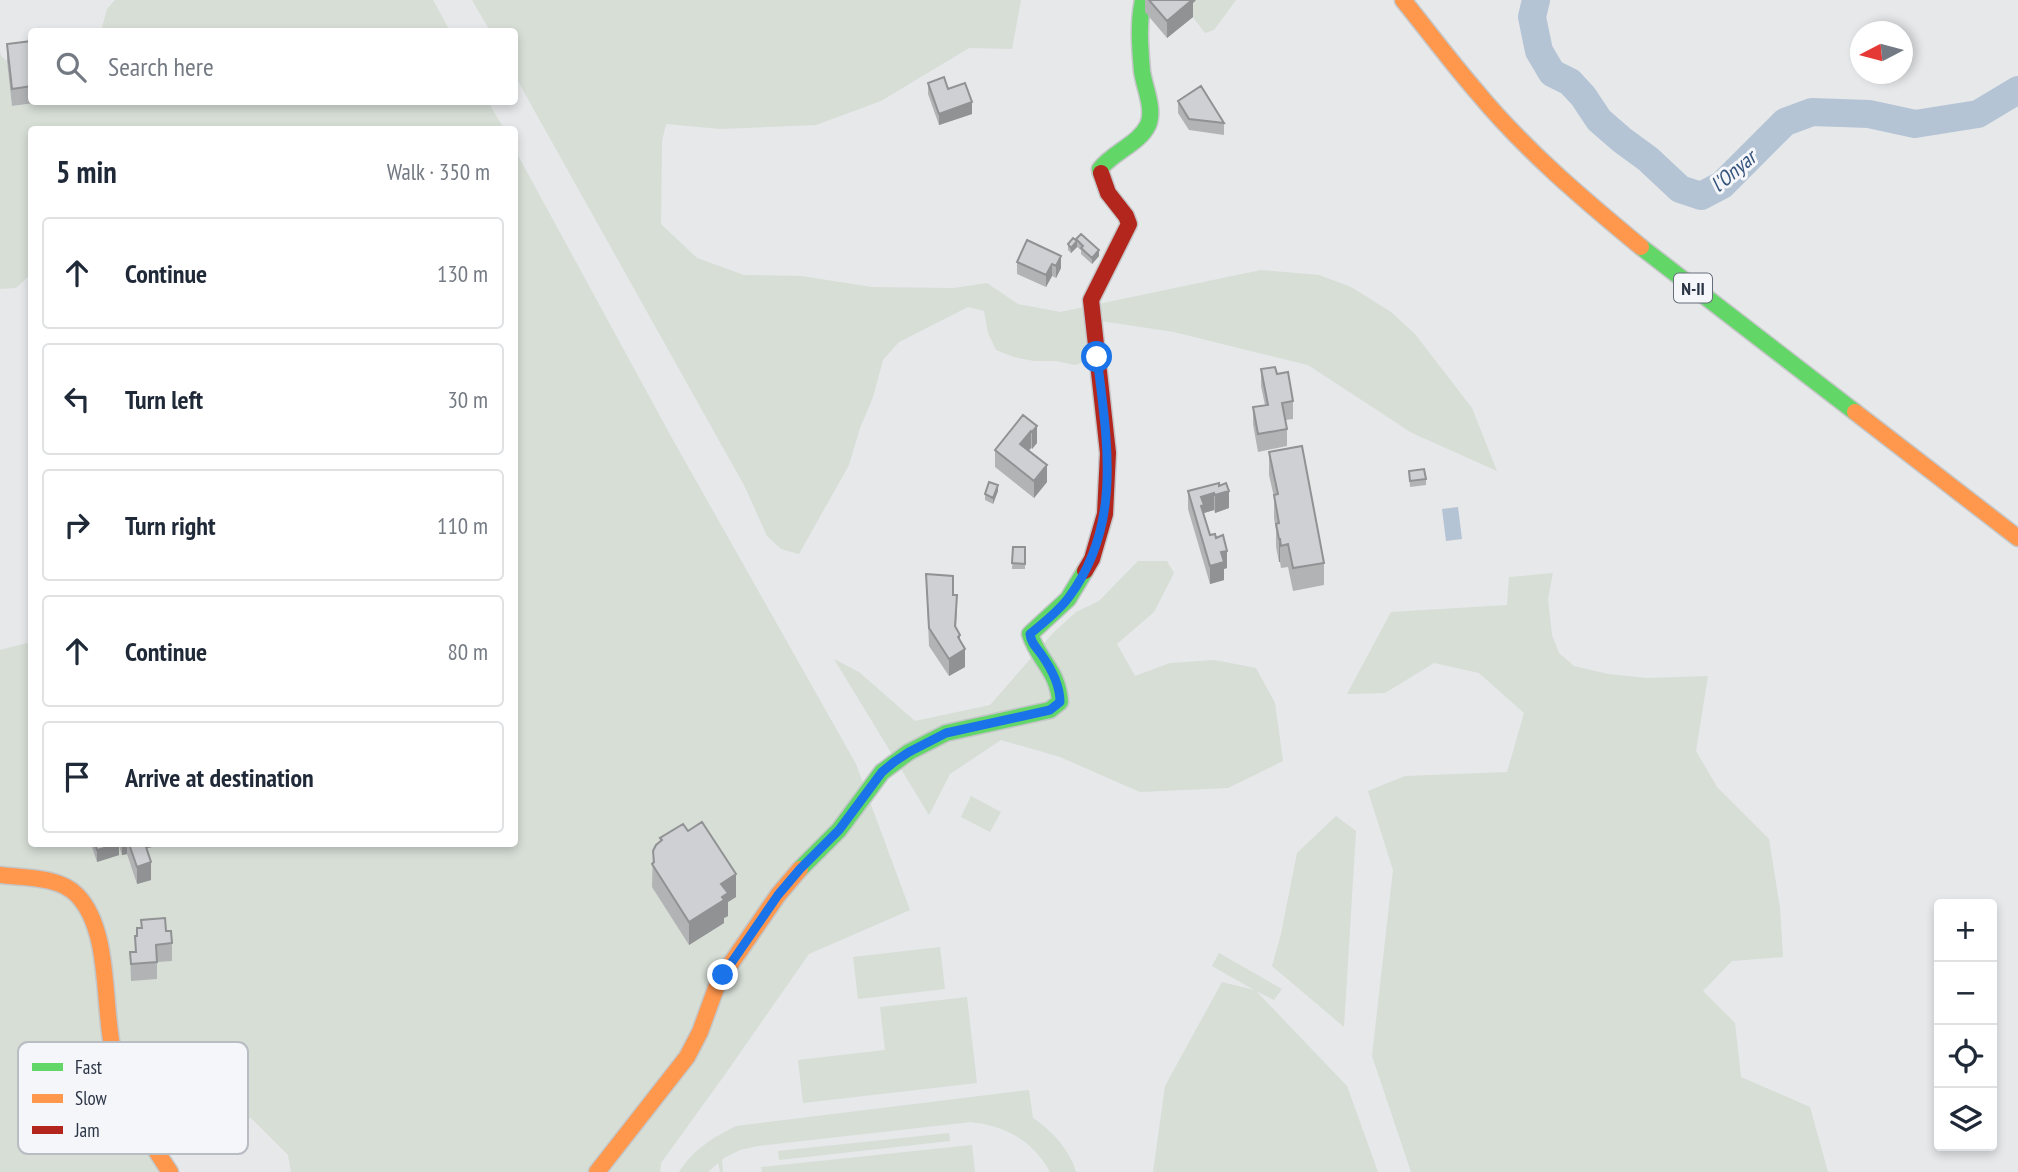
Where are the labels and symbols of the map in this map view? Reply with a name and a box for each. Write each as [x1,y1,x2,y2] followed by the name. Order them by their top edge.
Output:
[1850,21,1913,84] north arrow
[1705,142,1764,198] water label: l'Onyar
[1674,274,1712,302] road number: N-II
[1081,341,1112,372] route start
[707,959,738,990] route end
[18,1042,248,1154] legend
[75,1055,103,1079] text: Fast
[75,1086,108,1110] text: Slow
[74,1118,100,1142] text: Jam

